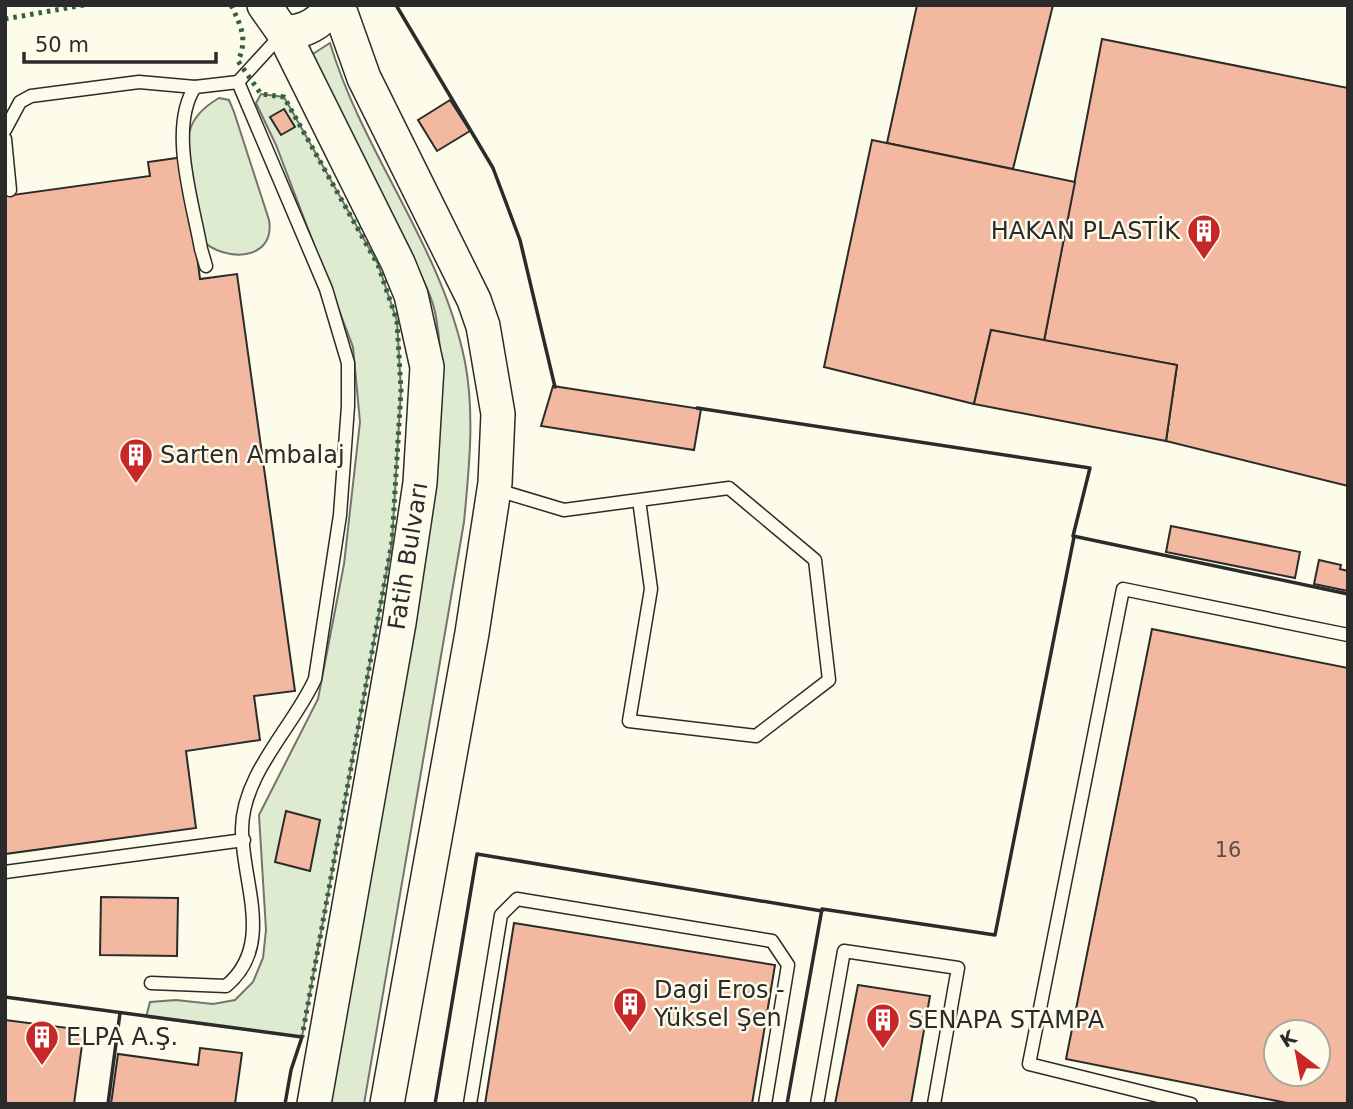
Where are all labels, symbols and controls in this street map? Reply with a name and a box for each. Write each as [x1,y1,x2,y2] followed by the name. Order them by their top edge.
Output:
[24,21,217,65] scale bar
[35,33,89,57] text: 50 m
[1185,212,1223,261] building icon: HAKAN PLASTİK
[991,216,1181,245] place label: HAKAN PLASTİK
[117,436,155,485] building icon: Sarten Ambalaj
[160,441,345,469] place label: Sarten Ambalaj
[383,480,433,632] street label: Fatih Bulvarı
[1215,838,1241,862] house number: 16
[653,976,785,1032] place label: Dagi Eros - Yüksel Şen
[611,985,649,1034] building icon: Dagi Eros - Yüksel Şen
[864,1001,902,1050] building icon: SENAPA STAMPA
[908,1006,1105,1034] place label: SENAPA STAMPA
[23,1018,61,1067] building icon: ELPA A.Ş.
[1262,1018,1332,1088] north arrow
[66,1023,178,1051] place label: ELPA A.Ş.
[1276,1025,1301,1052] text: K

